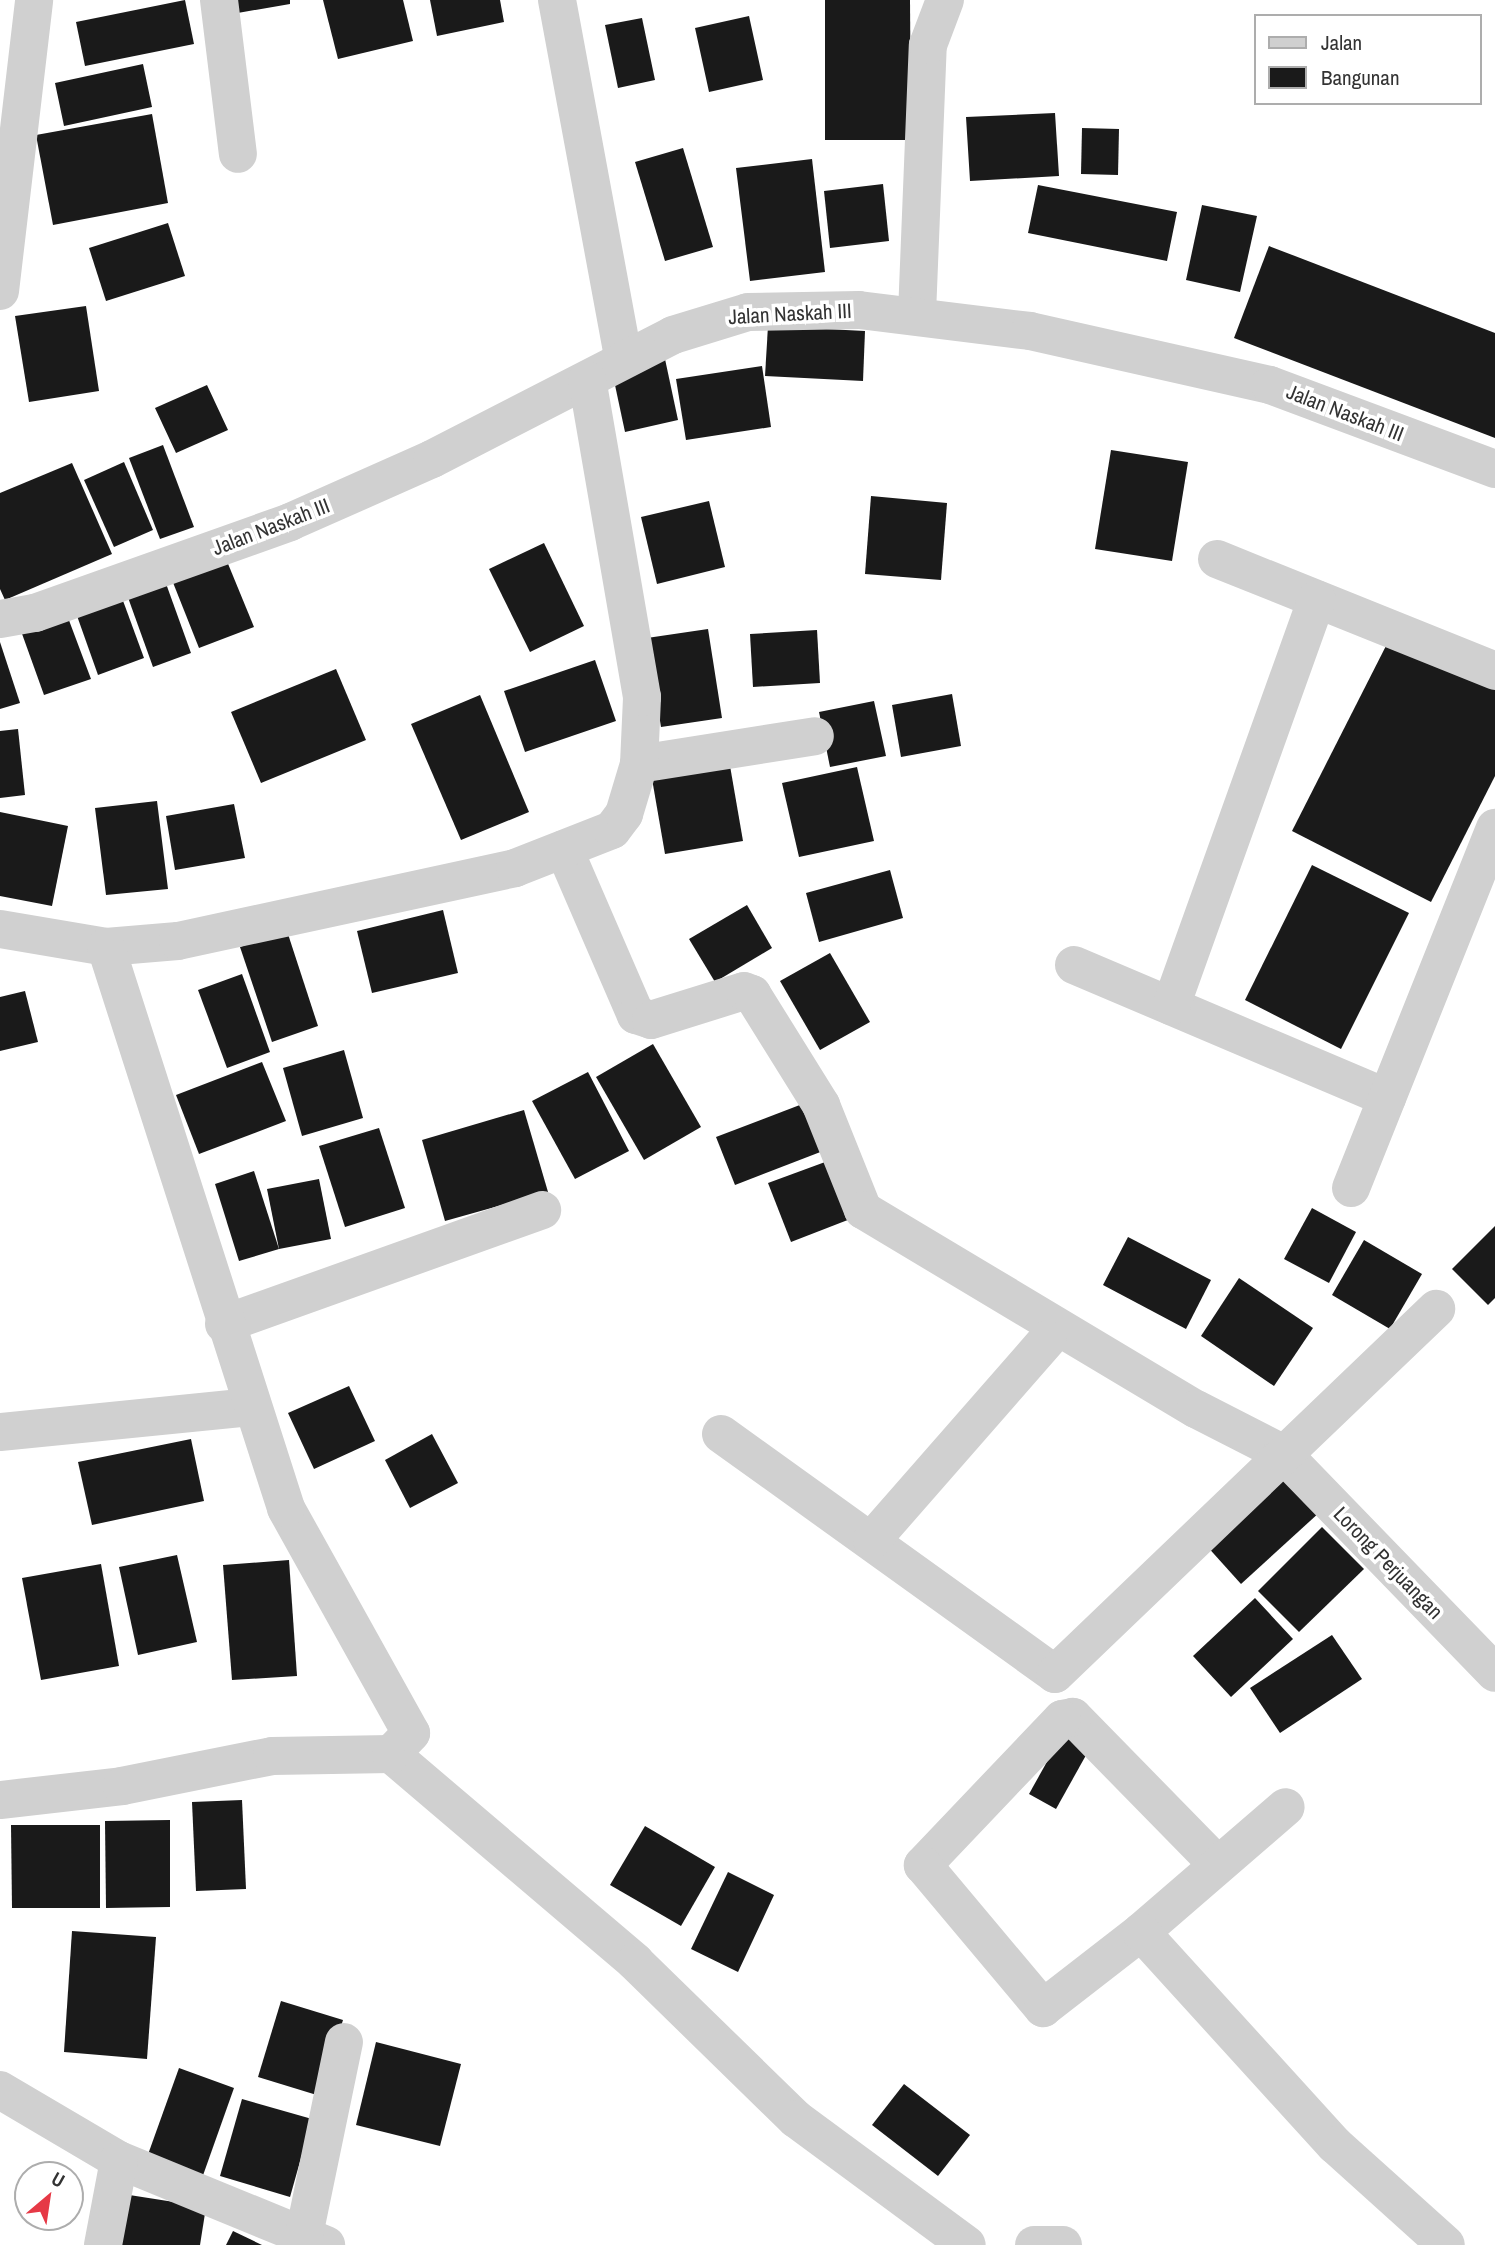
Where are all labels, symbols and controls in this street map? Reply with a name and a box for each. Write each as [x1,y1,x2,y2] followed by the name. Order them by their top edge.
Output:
[1254,14,1481,105] legend
[1321,28,1362,57] text: Jalan
[1321,63,1400,92] text: Bangunan
[728,298,852,330] street label: Jalan Naskah III
[1283,379,1407,447] street label: Jalan Naskah III
[209,493,333,561] street label: Jalan Naskah III
[1328,1502,1448,1624] street label: Lorong Perjuangan
[14,2161,84,2231] north arrow
[47,2165,69,2193] text: U

